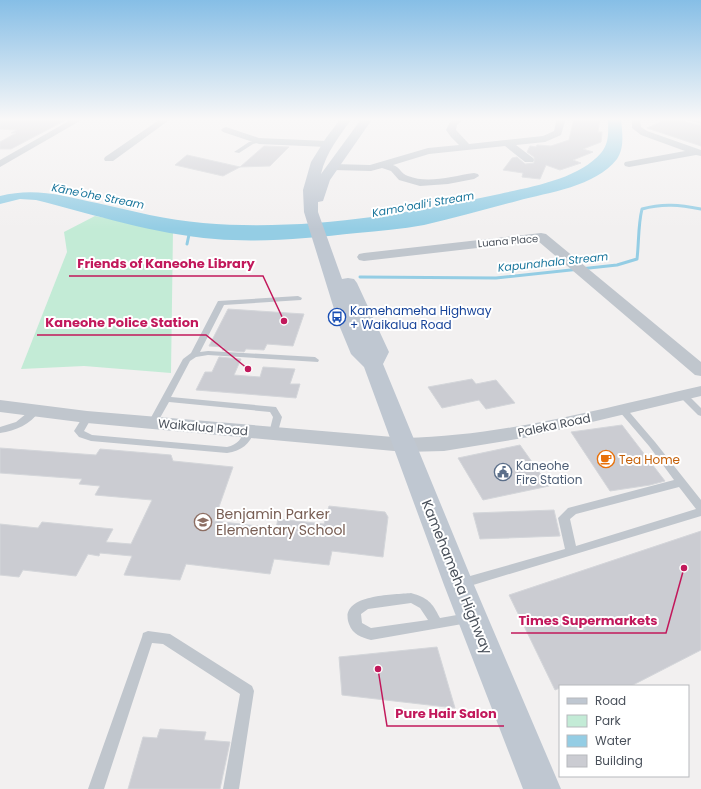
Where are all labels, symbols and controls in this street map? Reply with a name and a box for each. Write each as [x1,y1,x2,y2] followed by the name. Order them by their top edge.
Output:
[50,179,146,213] water label: Kāne'ohe Stream
[371,187,475,221] water label: Kamoʻoaliʻi Stream
[477,231,539,251] street label: Luana Place
[497,248,609,276] water label: Kapunahala Stream
[69,251,263,276] callout: Friends of Kaneohe Library
[77,254,255,273] text: Friends of Kaneohe Library
[350,302,492,333] place label: Kamehameha Highway + Waikalua Road
[327,307,347,327] bus stop icon: Kamehameha Highway + Waikalua Road
[37,310,206,335] callout: Kaneohe Police Station
[45,313,199,332] text: Kaneohe Police Station
[516,409,592,441] street label: Paleka Road
[157,415,249,439] street label: Waikalua Road
[596,449,616,469] cafe icon: Tea Home
[619,451,680,468] place label: Tea Home
[516,457,582,488] place label: Kaneohe Fire Station
[493,462,513,482] public building icon: Kaneohe Fire Station
[417,497,497,657] street label: Kamehameha Highway
[216,504,346,540] place label: Benjamin Parker Elementary School
[193,512,213,532] school or university icon: Benjamin Parker Elementary School
[511,608,666,633] callout: Times Supermarkets
[518,611,658,630] text: Times Supermarkets
[559,685,689,777] legend
[595,692,626,709] text: Road
[387,701,504,726] callout: Pure Hair Salon
[395,704,497,723] text: Pure Hair Salon
[595,712,622,729] text: Park
[595,732,632,749] text: Water
[595,752,643,769] text: Building

